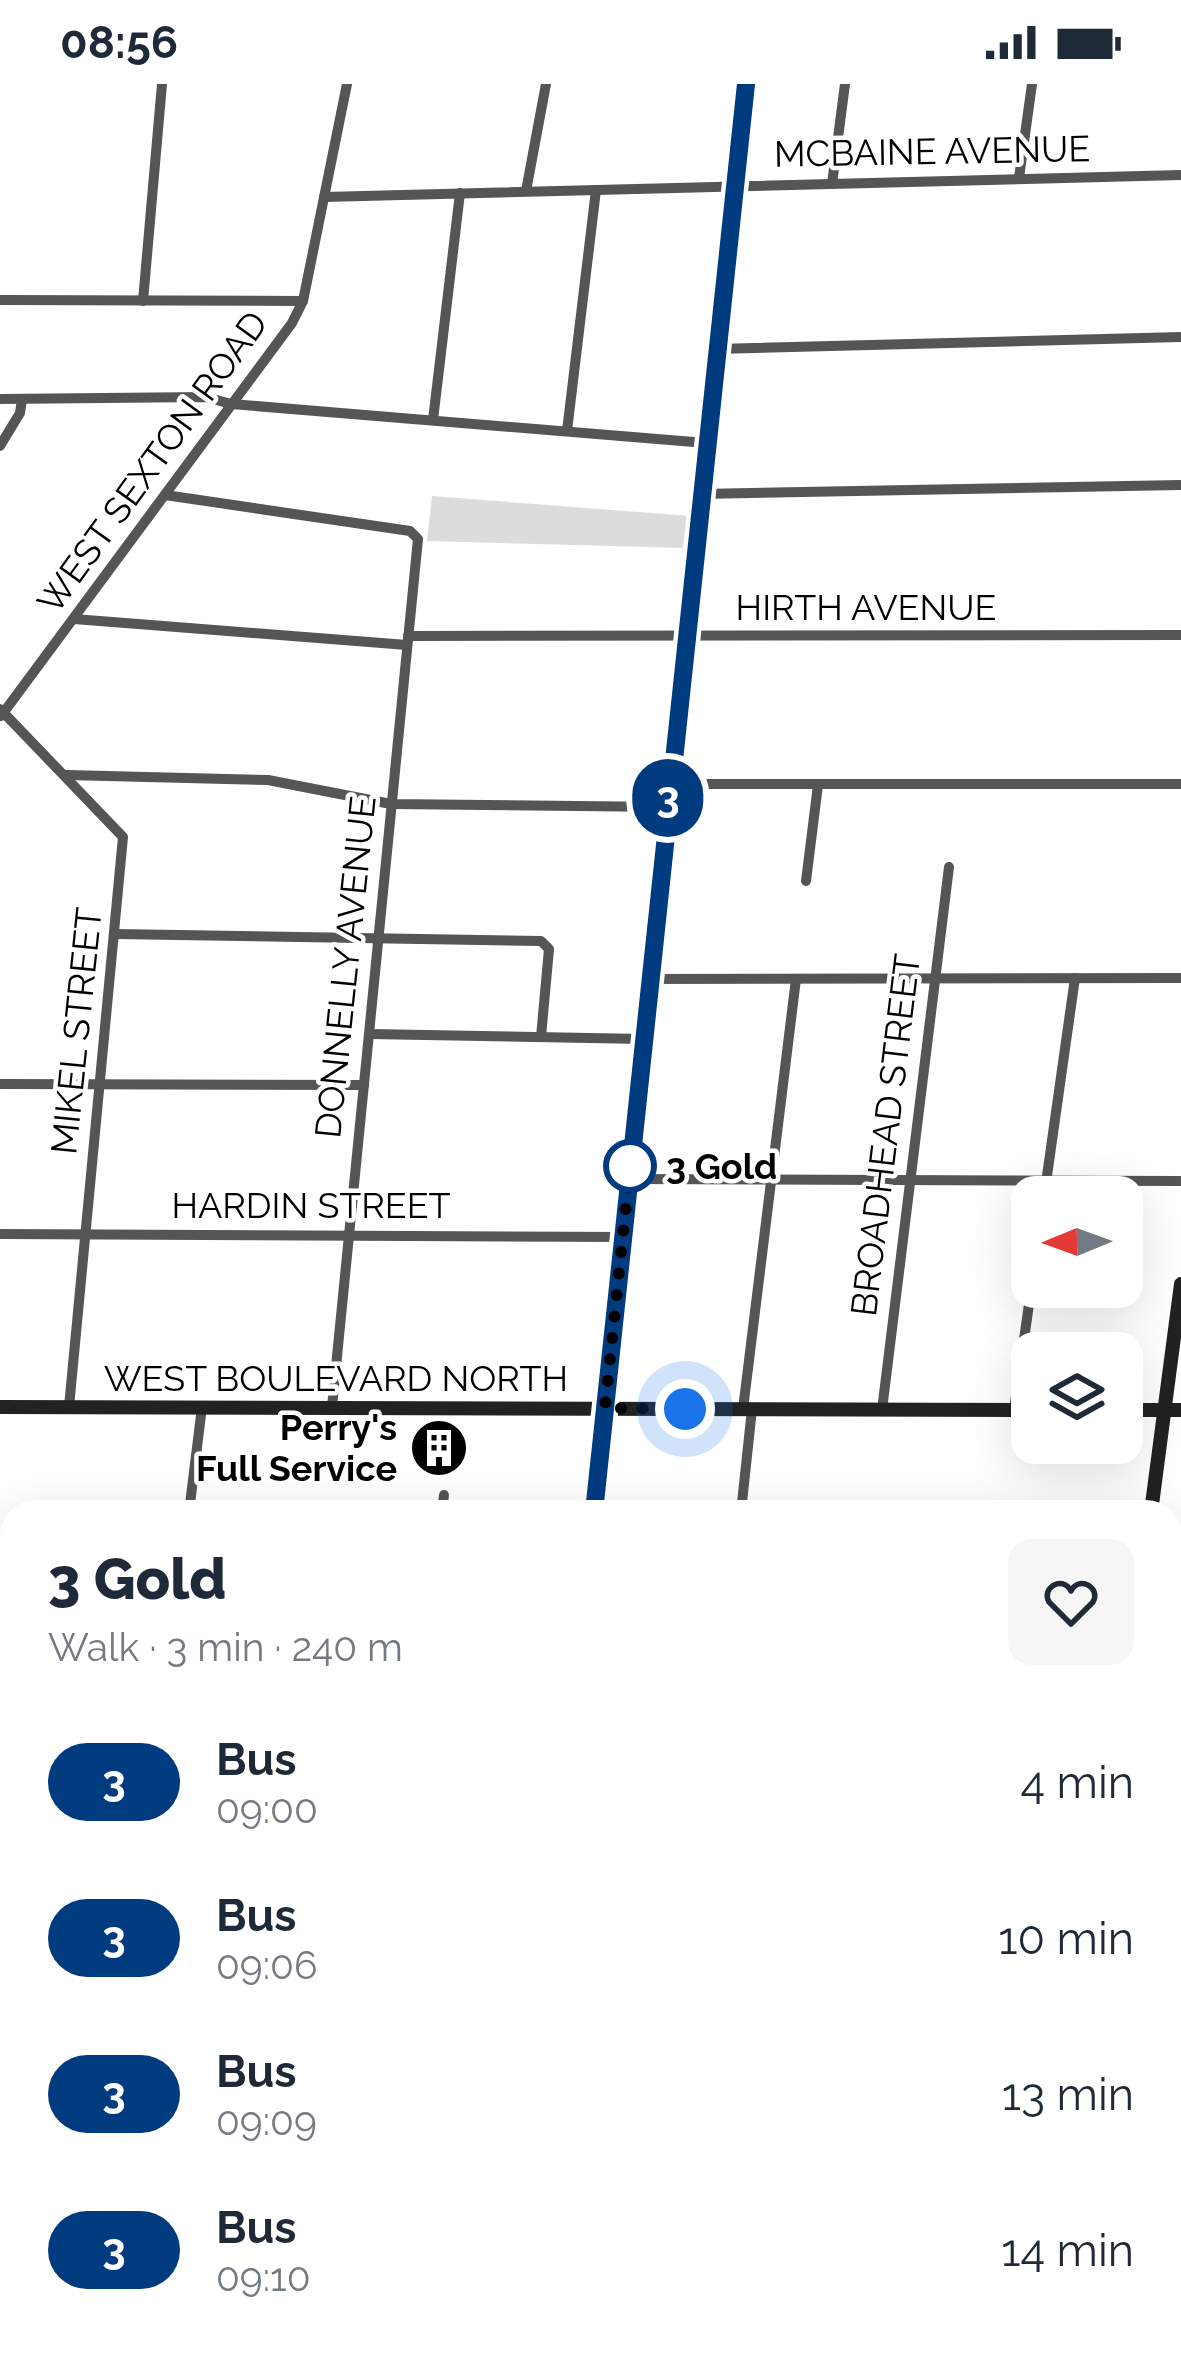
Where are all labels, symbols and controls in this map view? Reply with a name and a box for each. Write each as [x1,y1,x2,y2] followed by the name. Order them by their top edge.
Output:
[60,16,178,69] text: 08:56
[774,127,1090,175] street label: MCBAINE AVENUE
[28,303,276,621] street label: WEST SEXTON ROAD
[736,586,996,628] street label: HIRTH AVENUE
[629,759,707,837] line badge: 3
[656,773,680,822] text: 3
[306,794,384,1140] street label: DONNELLY AVENUE
[42,906,110,1156] street label: MIKEL STREET
[842,952,928,1318] street label: BROADHEAD STREET
[605,1141,655,1191] marker: 3 Gold
[666,1145,777,1187] place label: 3 Gold
[1011,1176,1143,1308] north arrow
[1011,1176,1143,1464] map controls
[171,1184,451,1226] street label: HARDIN STREET
[1011,1332,1143,1464] button: layers
[104,1357,568,1399] street label: WEST BOULEVARD NORTH
[655,1379,715,1439] your location
[196,1406,397,1489] place label: Perry's Full Service
[408,1417,470,1479] building icon: Perry's Full Service
[1008,1539,1134,1665] button: heart
[48,1545,227,1612] text: 3 Gold
[48,1624,403,1670] text: Walk · 3 min · 240 m
[216,1733,297,1786] text: Bus
[1021,1756,1134,1809] text: 4 min
[102,1757,126,1806] text: 3
[216,1786,318,1832] text: 09:00
[216,1889,297,1942] text: Bus
[998,1912,1134,1965] text: 10 min
[102,1913,126,1962] text: 3
[216,1942,317,1988] text: 09:06
[216,2045,297,2098] text: Bus
[1002,2068,1134,2121] text: 13 min
[102,2069,126,2118] text: 3
[216,2098,317,2144] text: 09:09
[216,2201,297,2254] text: Bus
[1001,2224,1134,2277] text: 14 min
[102,2225,126,2274] text: 3
[216,2254,311,2300] text: 09:10

